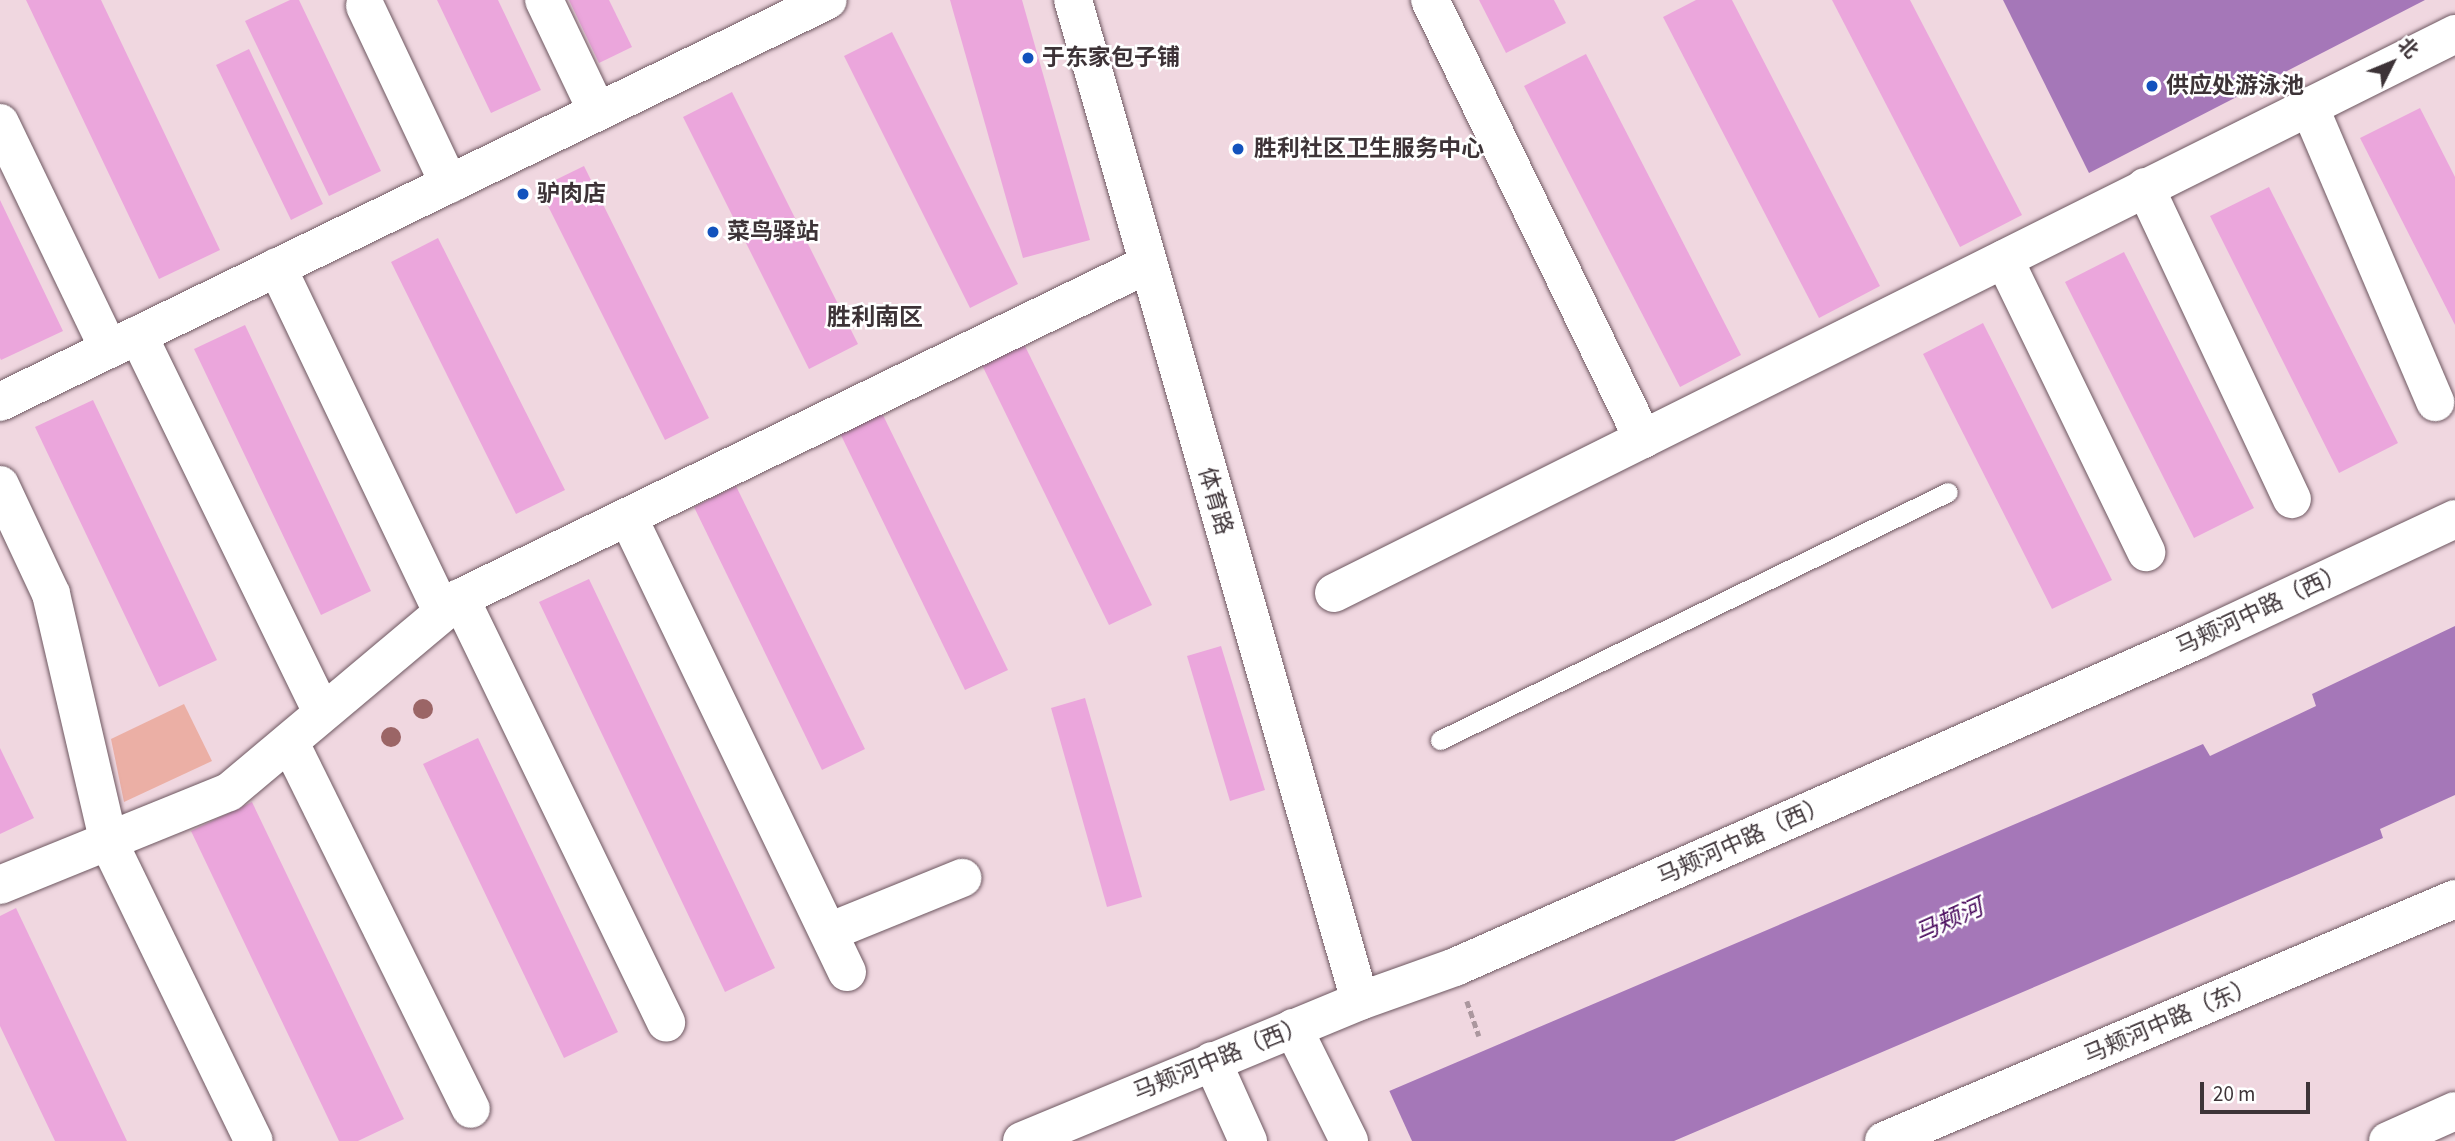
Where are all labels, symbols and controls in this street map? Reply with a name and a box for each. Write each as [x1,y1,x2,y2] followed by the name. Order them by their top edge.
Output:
[2357,28,2427,98] north arrow
[2391,32,2424,64] text: 北
[1042,44,1180,72] place label: 于东家包子铺
[1020,50,1036,66] marker: 于东家包子铺
[2166,72,2304,100] place label: 供应处游泳池
[2144,78,2160,94] marker: 供应处游泳池
[1254,135,1484,163] place label: 胜利社区卫生服务中心
[1228,139,1248,159] marker: 胜利社区卫生服务中心
[537,180,606,208] place label: 驴肉店
[515,186,531,202] marker: 驴肉店
[727,218,819,246] place label: 菜鸟驿站
[705,224,721,240] marker: 菜鸟驿站
[827,304,923,332] district label: 胜利南区
[1192,464,1238,538] street label: 体育路
[2172,559,2350,661] street label: 马颊河中路（西）
[1653,791,1833,891] street label: 马颊河中路（西）
[1910,893,1988,949] water label: 马颊河
[2080,972,2260,1070] street label: 马颊河中路（东）
[1130,1012,1310,1106] street label: 马颊河中路（西）
[2203,1068,2313,1112] scale bar
[2213,1079,2255,1109] text: 20 m

